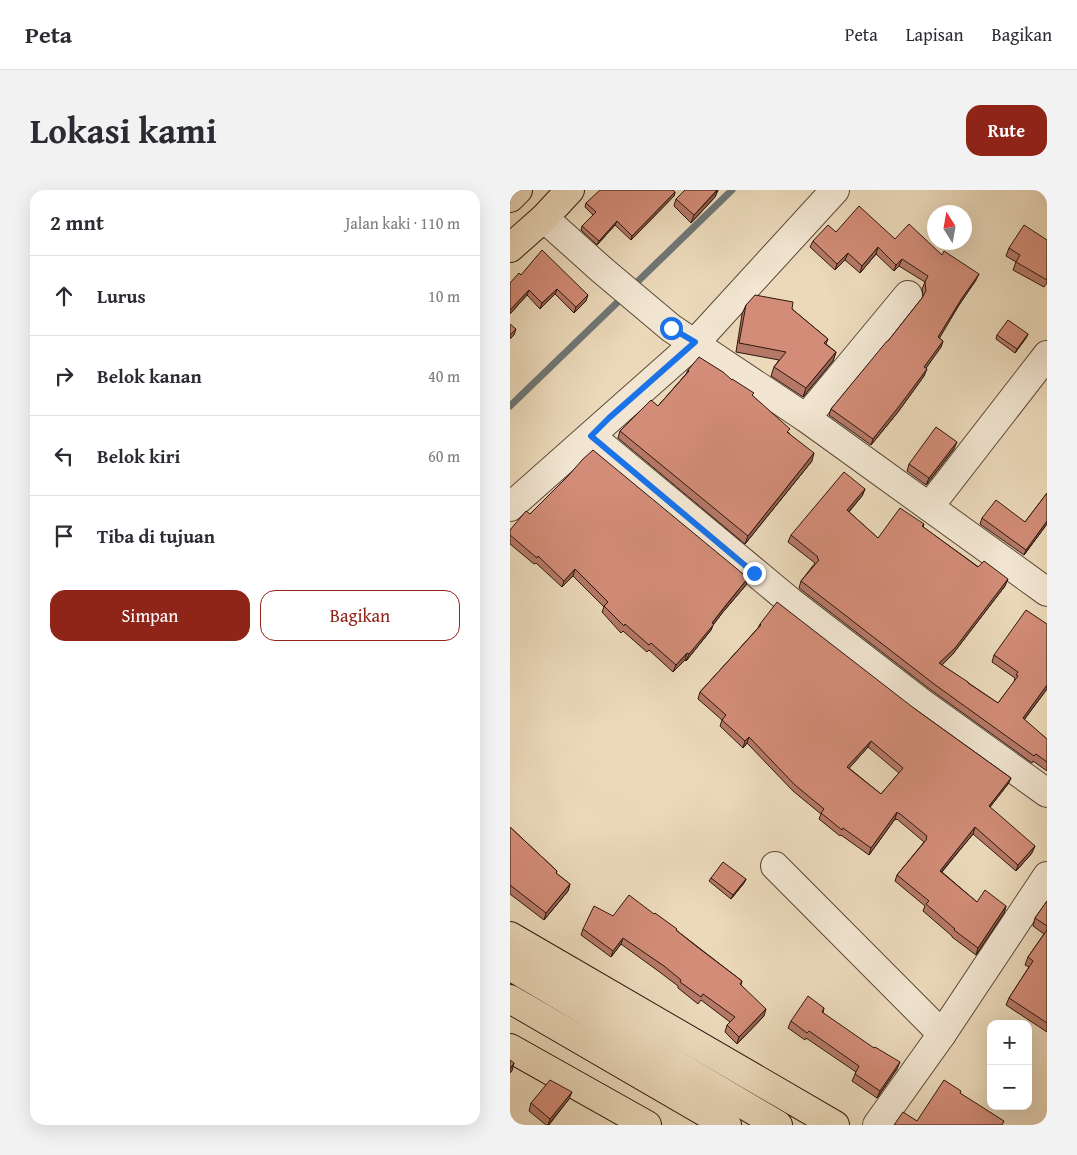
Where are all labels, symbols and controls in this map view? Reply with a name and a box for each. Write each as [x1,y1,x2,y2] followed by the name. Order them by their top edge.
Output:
[25,17,72,52] text: Peta
[845,21,878,48] text: Peta
[906,21,964,48] text: Lapisan
[992,21,1052,48] text: Bagikan
[30,105,217,156] text: Lokasi kami
[966,105,1047,156] button: Rute
[927,205,972,250] north arrow
[50,207,104,238] text: 2 mnt
[345,211,460,235] text: Jalan kaki · 110 m
[50,282,78,310] icon: ahead
[97,282,146,310] text: Lurus
[428,284,460,308] text: 10 m
[660,317,683,340] route start
[50,362,78,390] icon: right
[97,362,202,390] text: Belok kanan
[428,364,460,388] text: 40 m
[50,442,78,470] icon: left
[97,442,180,470] text: Belok kiri
[428,444,460,468] text: 60 m
[50,522,78,550] icon: arrive
[97,522,215,550] text: Tiba di tujuan
[743,562,766,585] route end
[50,590,250,641] button: Simpan
[260,590,460,641] button: Bagikan
[987,1020,1032,1110] map controls
[987,1020,1032,1065] button: +
[987,1065,1032,1110] button: −

